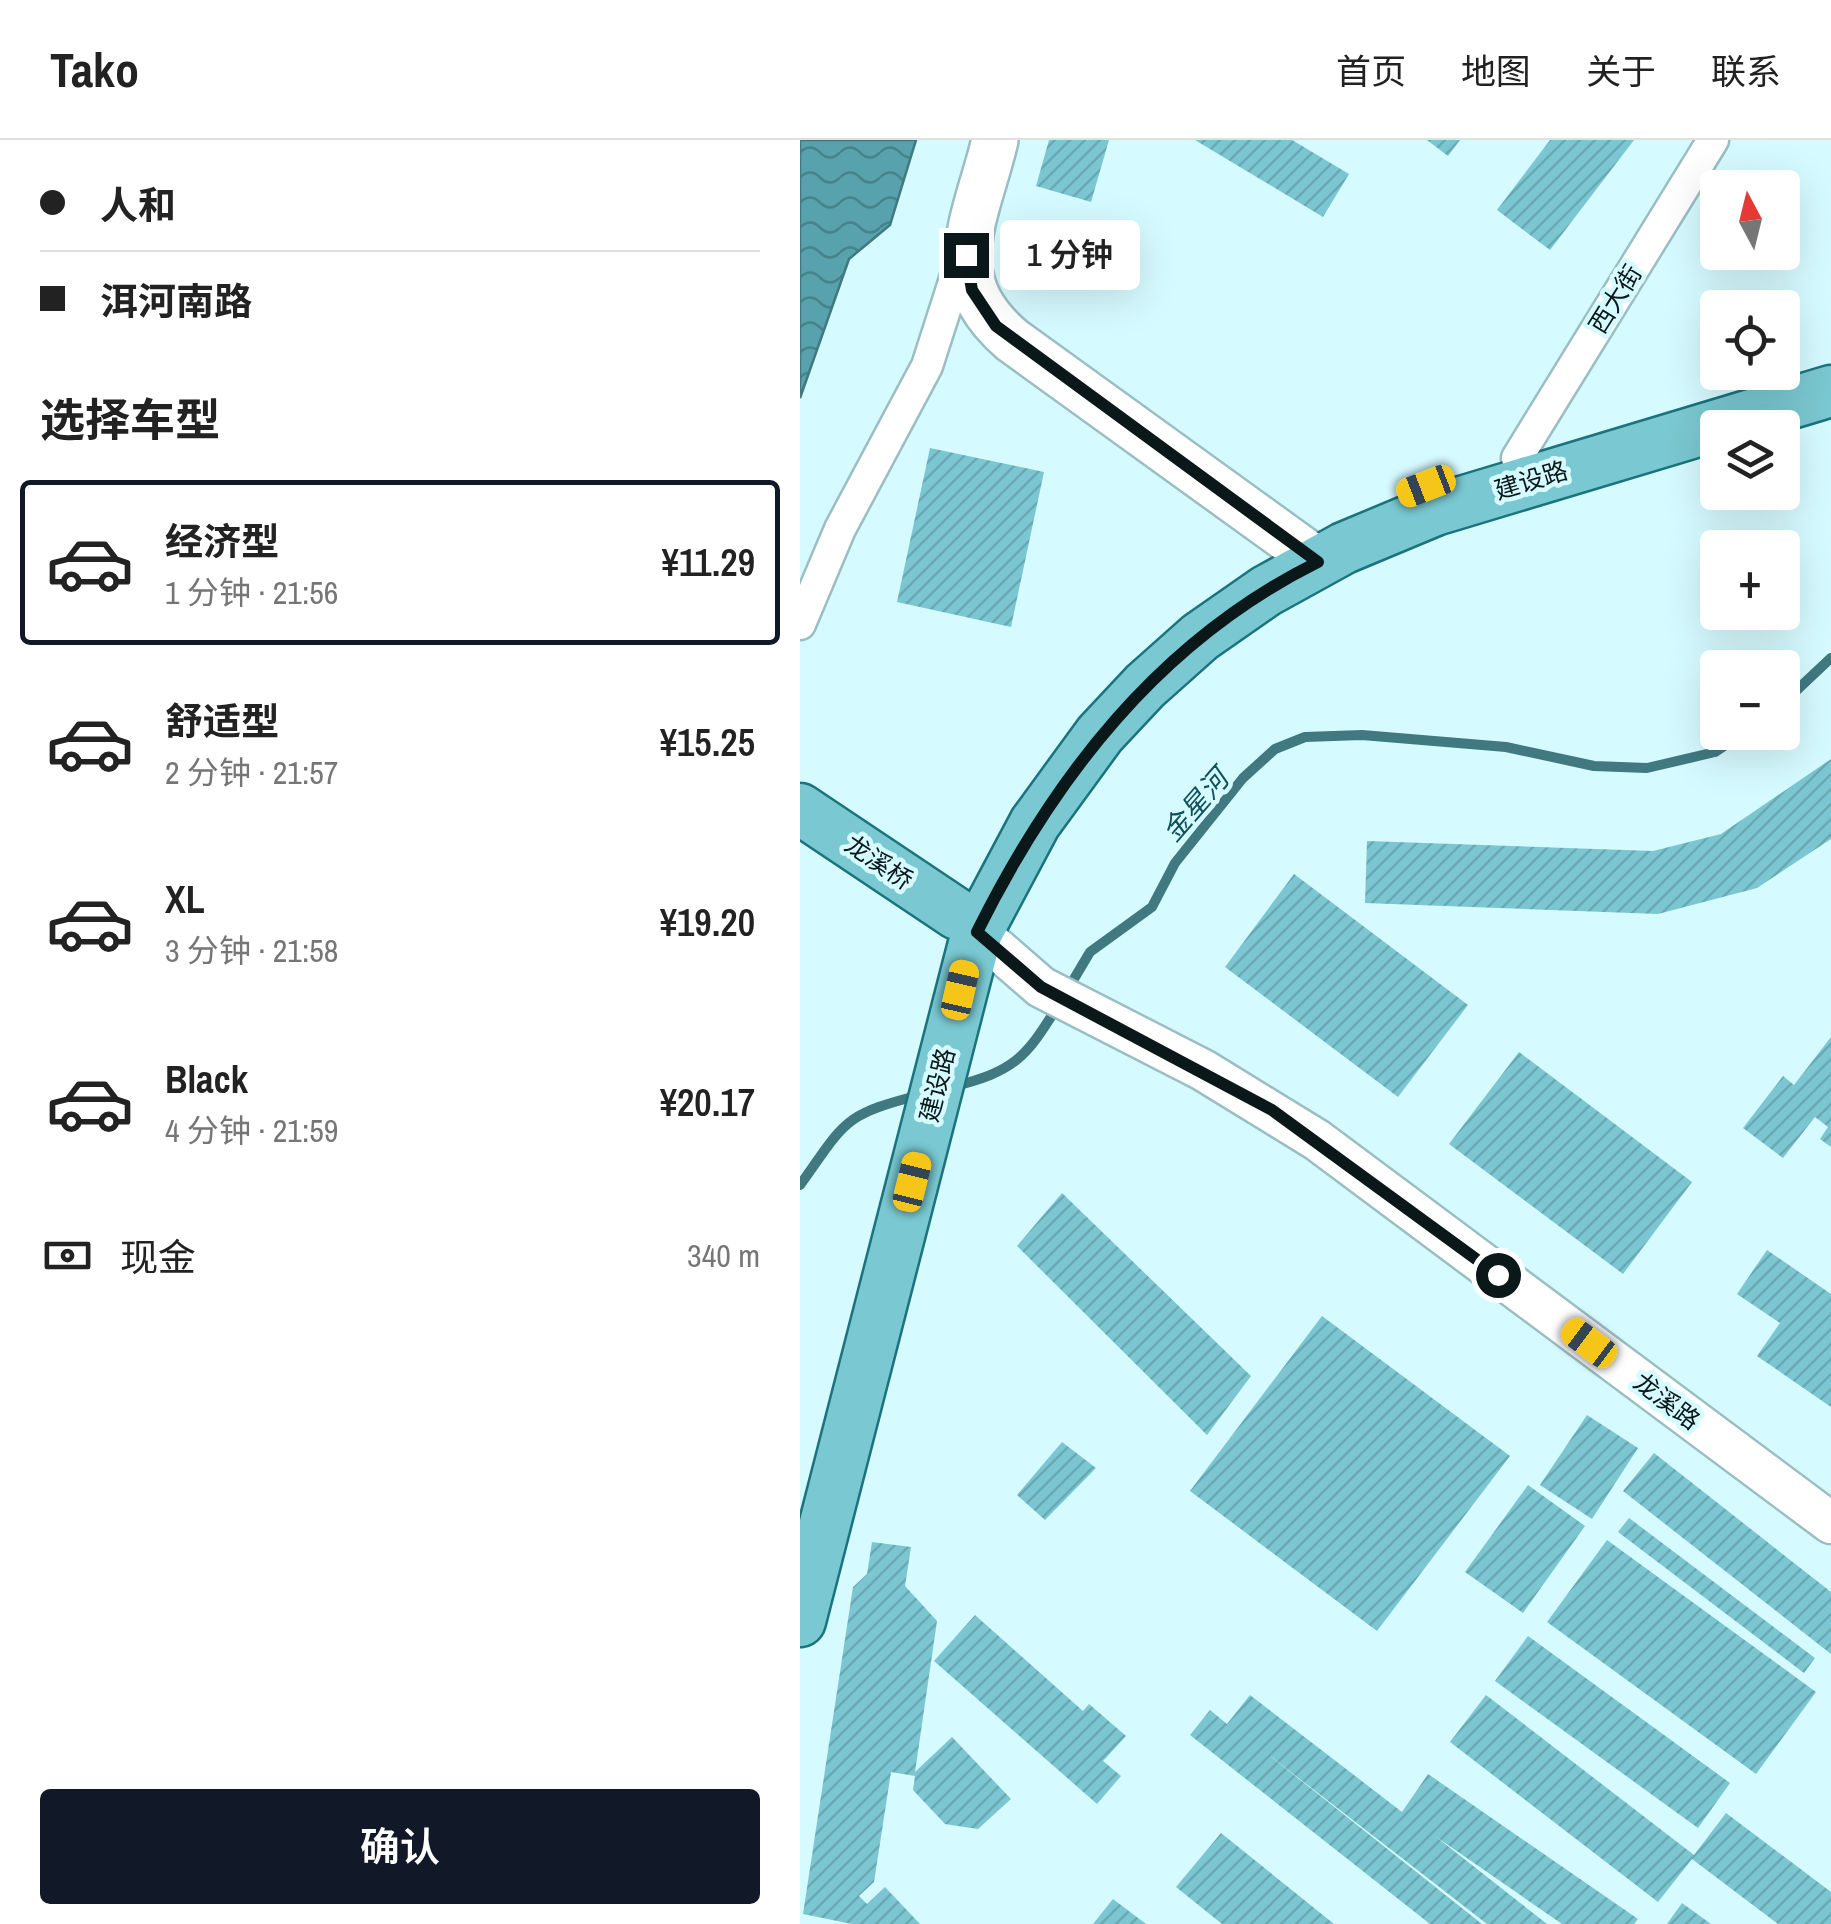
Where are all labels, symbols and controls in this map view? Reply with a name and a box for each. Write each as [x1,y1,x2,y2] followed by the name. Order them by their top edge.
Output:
[50,37,139,102] text: Tako
[1336,48,1406,95] text: 首页
[1461,48,1531,95] text: 地图
[1586,48,1656,95] text: 关于
[1711,48,1781,95] text: 联系
[1700,170,1800,270] north arrow
[1700,170,1800,750] map controls
[100,180,176,231] text: 人和
[1001,220,1141,290] callout: 1 分钟
[944,233,989,278] route end
[1027,233,1113,276] text: 1 分钟
[1581,258,1649,340] street label: 西大街
[100,276,252,327] text: 洱河南路
[1700,290,1800,390] button: locate
[40,389,220,450] text: 选择车型
[1700,410,1800,510] button: layers
[1490,453,1572,507] street label: 建设路
[1393,461,1459,511] car
[165,516,279,567] text: 经济型
[45,518,135,608] icon: car
[1700,530,1800,630] button: +
[662,537,755,588] text: ¥11.29
[165,571,338,614] text: 1 分钟 · 21:56
[1700,650,1800,750] button: −
[165,696,279,747] text: 舒适型
[45,698,135,788] icon: car
[660,717,755,768] text: ¥15.25
[165,751,338,794] text: 2 分钟 · 21:57
[1153,757,1240,849] water label: 金星河
[838,827,920,897] street label: 龙溪桥
[165,874,205,925] text: XL
[45,878,135,968] icon: car
[660,897,755,948] text: ¥19.20
[165,929,338,972] text: 3 分钟 · 21:58
[939,957,981,1023] car
[911,1044,963,1126] street label: 建设路
[165,1054,248,1105] text: Black
[45,1058,135,1148] icon: car
[660,1077,755,1128] text: ¥20.17
[165,1109,338,1152] text: 4 分钟 · 21:59
[890,1149,934,1215] car
[40,1228,95,1283] icon: cash
[120,1232,196,1283] text: 现金
[687,1234,760,1277] text: 340 m
[1476,1253,1521,1298] route start
[1556,1313,1622,1373] car
[1627,1365,1707,1437] street label: 龙溪路
[40,1789,760,1904] button: 确认

